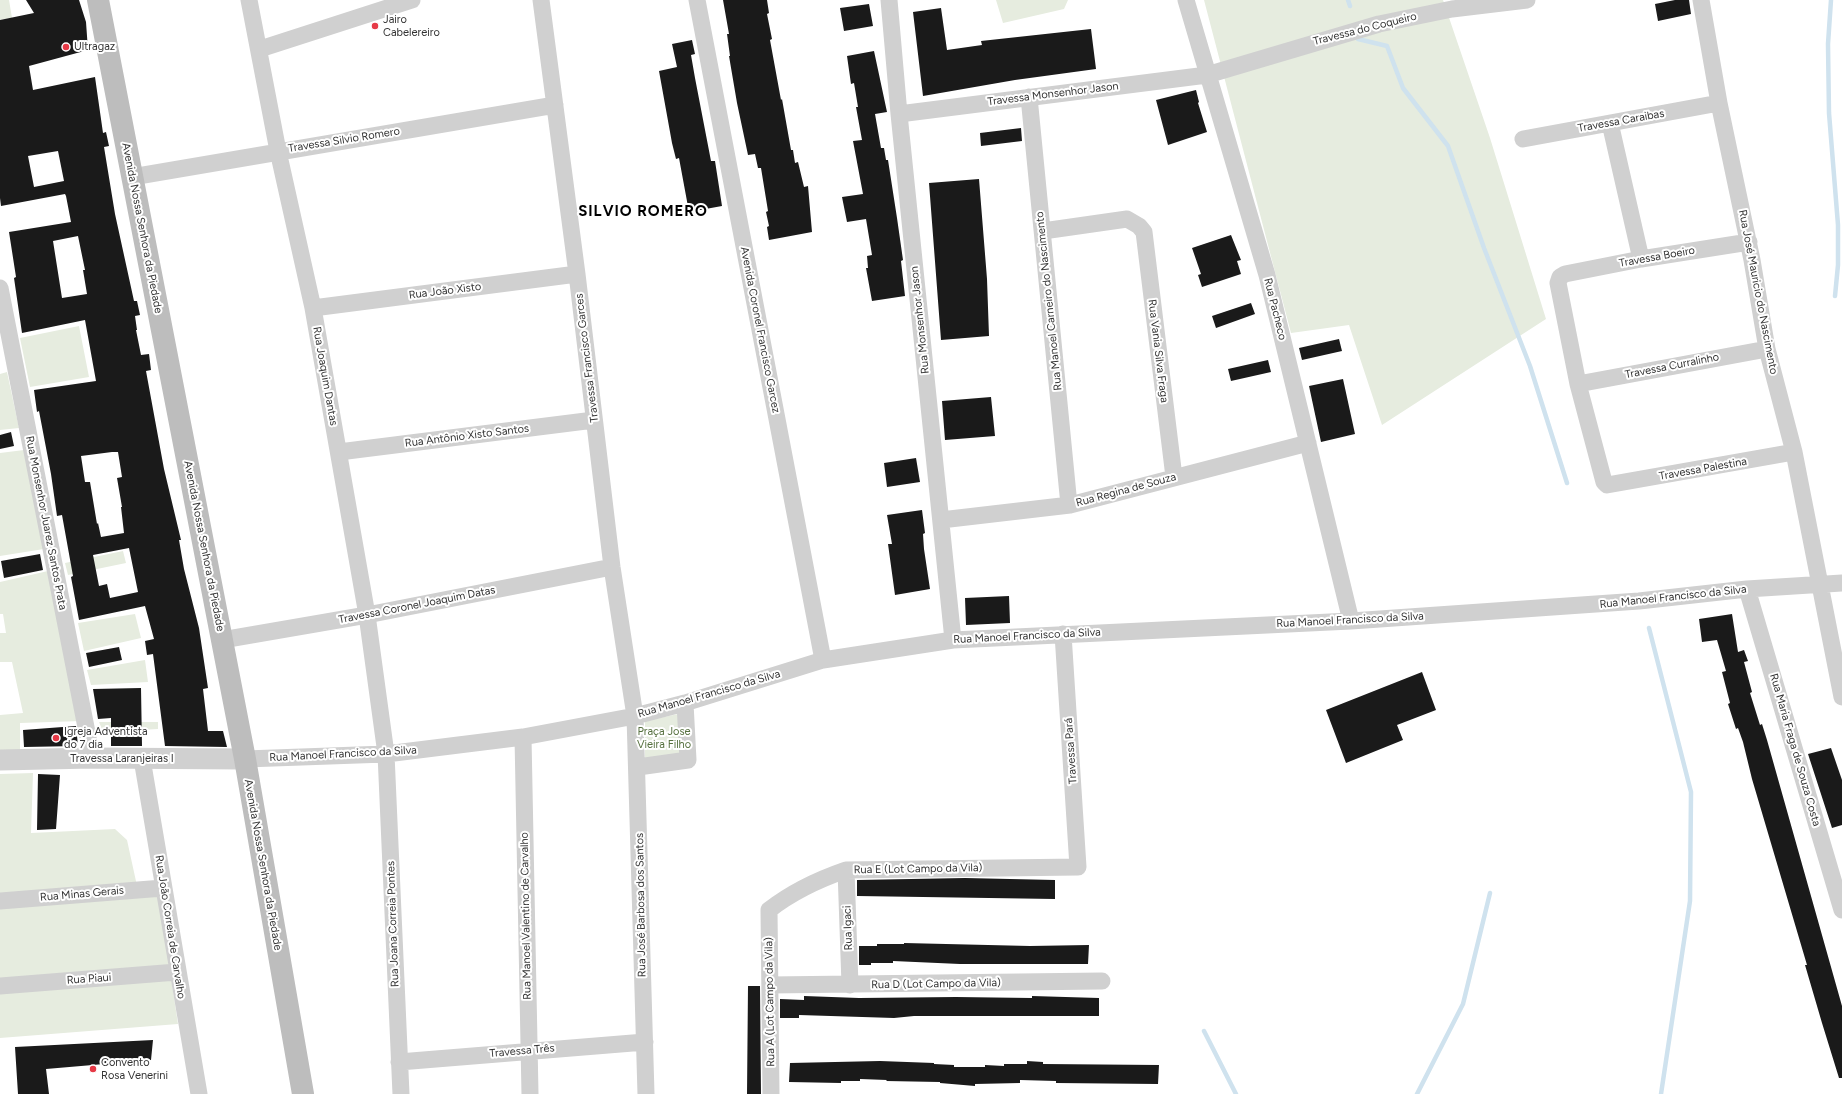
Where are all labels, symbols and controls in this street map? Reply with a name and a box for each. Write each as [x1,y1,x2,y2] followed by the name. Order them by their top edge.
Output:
[1312,10,1418,48] street label: Travessa do Coqueiro
[383,13,440,39] place label: Jairo Cabelereiro
[370,21,380,31] marker: Jairo Cabelereiro
[74,40,115,54] place label: Ultragaz
[61,42,71,52] marker: Ultragaz
[987,79,1119,109] street label: Travessa Monsenhor Jason
[1577,107,1665,135] street label: Travessa Caraibas
[287,125,401,155] street label: Travessa Silvio Romero
[119,142,165,314] street label: Avenida Nossa Senhora da Piedade
[578,203,708,221] district label: SILVIO ROMERO
[1736,209,1780,375] street label: Rua José Mauricio do Nascimento
[1033,211,1065,391] street label: Rua Manoel Carneiro do Nascimento
[1618,244,1696,270] street label: Travessa Boeiro
[737,246,783,414] street label: Avenida Coronel Francisco Garcez
[908,265,932,375] street label: Rua Monsenhor Jason
[1261,277,1289,341] street label: Rua Pacheco
[408,280,482,302] street label: Rua João Xisto
[573,293,601,423] street label: Travessa Francisco Garces
[1145,299,1171,403] street label: Rua Vania Silva Fraga
[310,325,340,427] street label: Rua Joaquim Dantas
[1624,350,1720,382] street label: Travessa Curralinho
[404,422,530,450] street label: Rua Antônio Xisto Santos
[23,435,69,611] street label: Rua Monsenhor Juarez Santos Prata
[1658,455,1748,483] street label: Travessa Palestina
[181,460,227,632] street label: Avenida Nossa Senhora da Piedade
[1074,470,1178,510] street label: Rua Regina de Souza
[337,583,497,627] street label: Travessa Coronel Joaquim Datas
[1599,583,1747,611] street label: Rua Manoel Francisco da Silva
[1276,610,1424,630] street label: Rua Manoel Francisco da Silva
[953,626,1101,646] street label: Rua Manoel Francisco da Silva
[636,667,782,721] street label: Rua Manoel Francisco da Silva
[1767,672,1823,828] street label: Rua Maria Fraga de Souza Costa
[1062,718,1080,784] street label: Travessa Pará
[64,725,148,751] place label: Igreja Adventista do 7 dia
[637,725,691,751] park label: Praça Jose Vieira Filho
[51,733,61,743] marker: Igreja Adventista do 7 dia
[269,744,417,764] street label: Rua Manoel Francisco da Silva
[70,752,174,766] street label: Travessa Laranjeiras I
[241,778,285,952] street label: Avenida Nossa Senhora da Piedade
[518,832,534,1000] street label: Rua Manoel Valentino de Carvalho
[633,833,649,977] street label: Rua José Barbosa dos Santos
[152,854,188,1000] street label: Rua João Correia de Carvalho
[384,861,402,987] street label: Rua Joana Correia Pontes
[854,861,982,877] street label: Rua E (Lot Campo da Vila)
[39,884,125,904] street label: Rua Minas Gerais
[841,905,855,951] street label: Rua Igaci
[762,937,778,1067] street label: Rua A (Lot Campo da Vila)
[66,971,112,987] street label: Rua Piaui
[871,976,1001,992] street label: Rua D (Lot Campo da Vila)
[489,1042,555,1060] street label: Travessa Três
[101,1056,168,1082] place label: Convento Rosa Venerini
[88,1064,98,1074] marker: Convento Rosa Venerini

